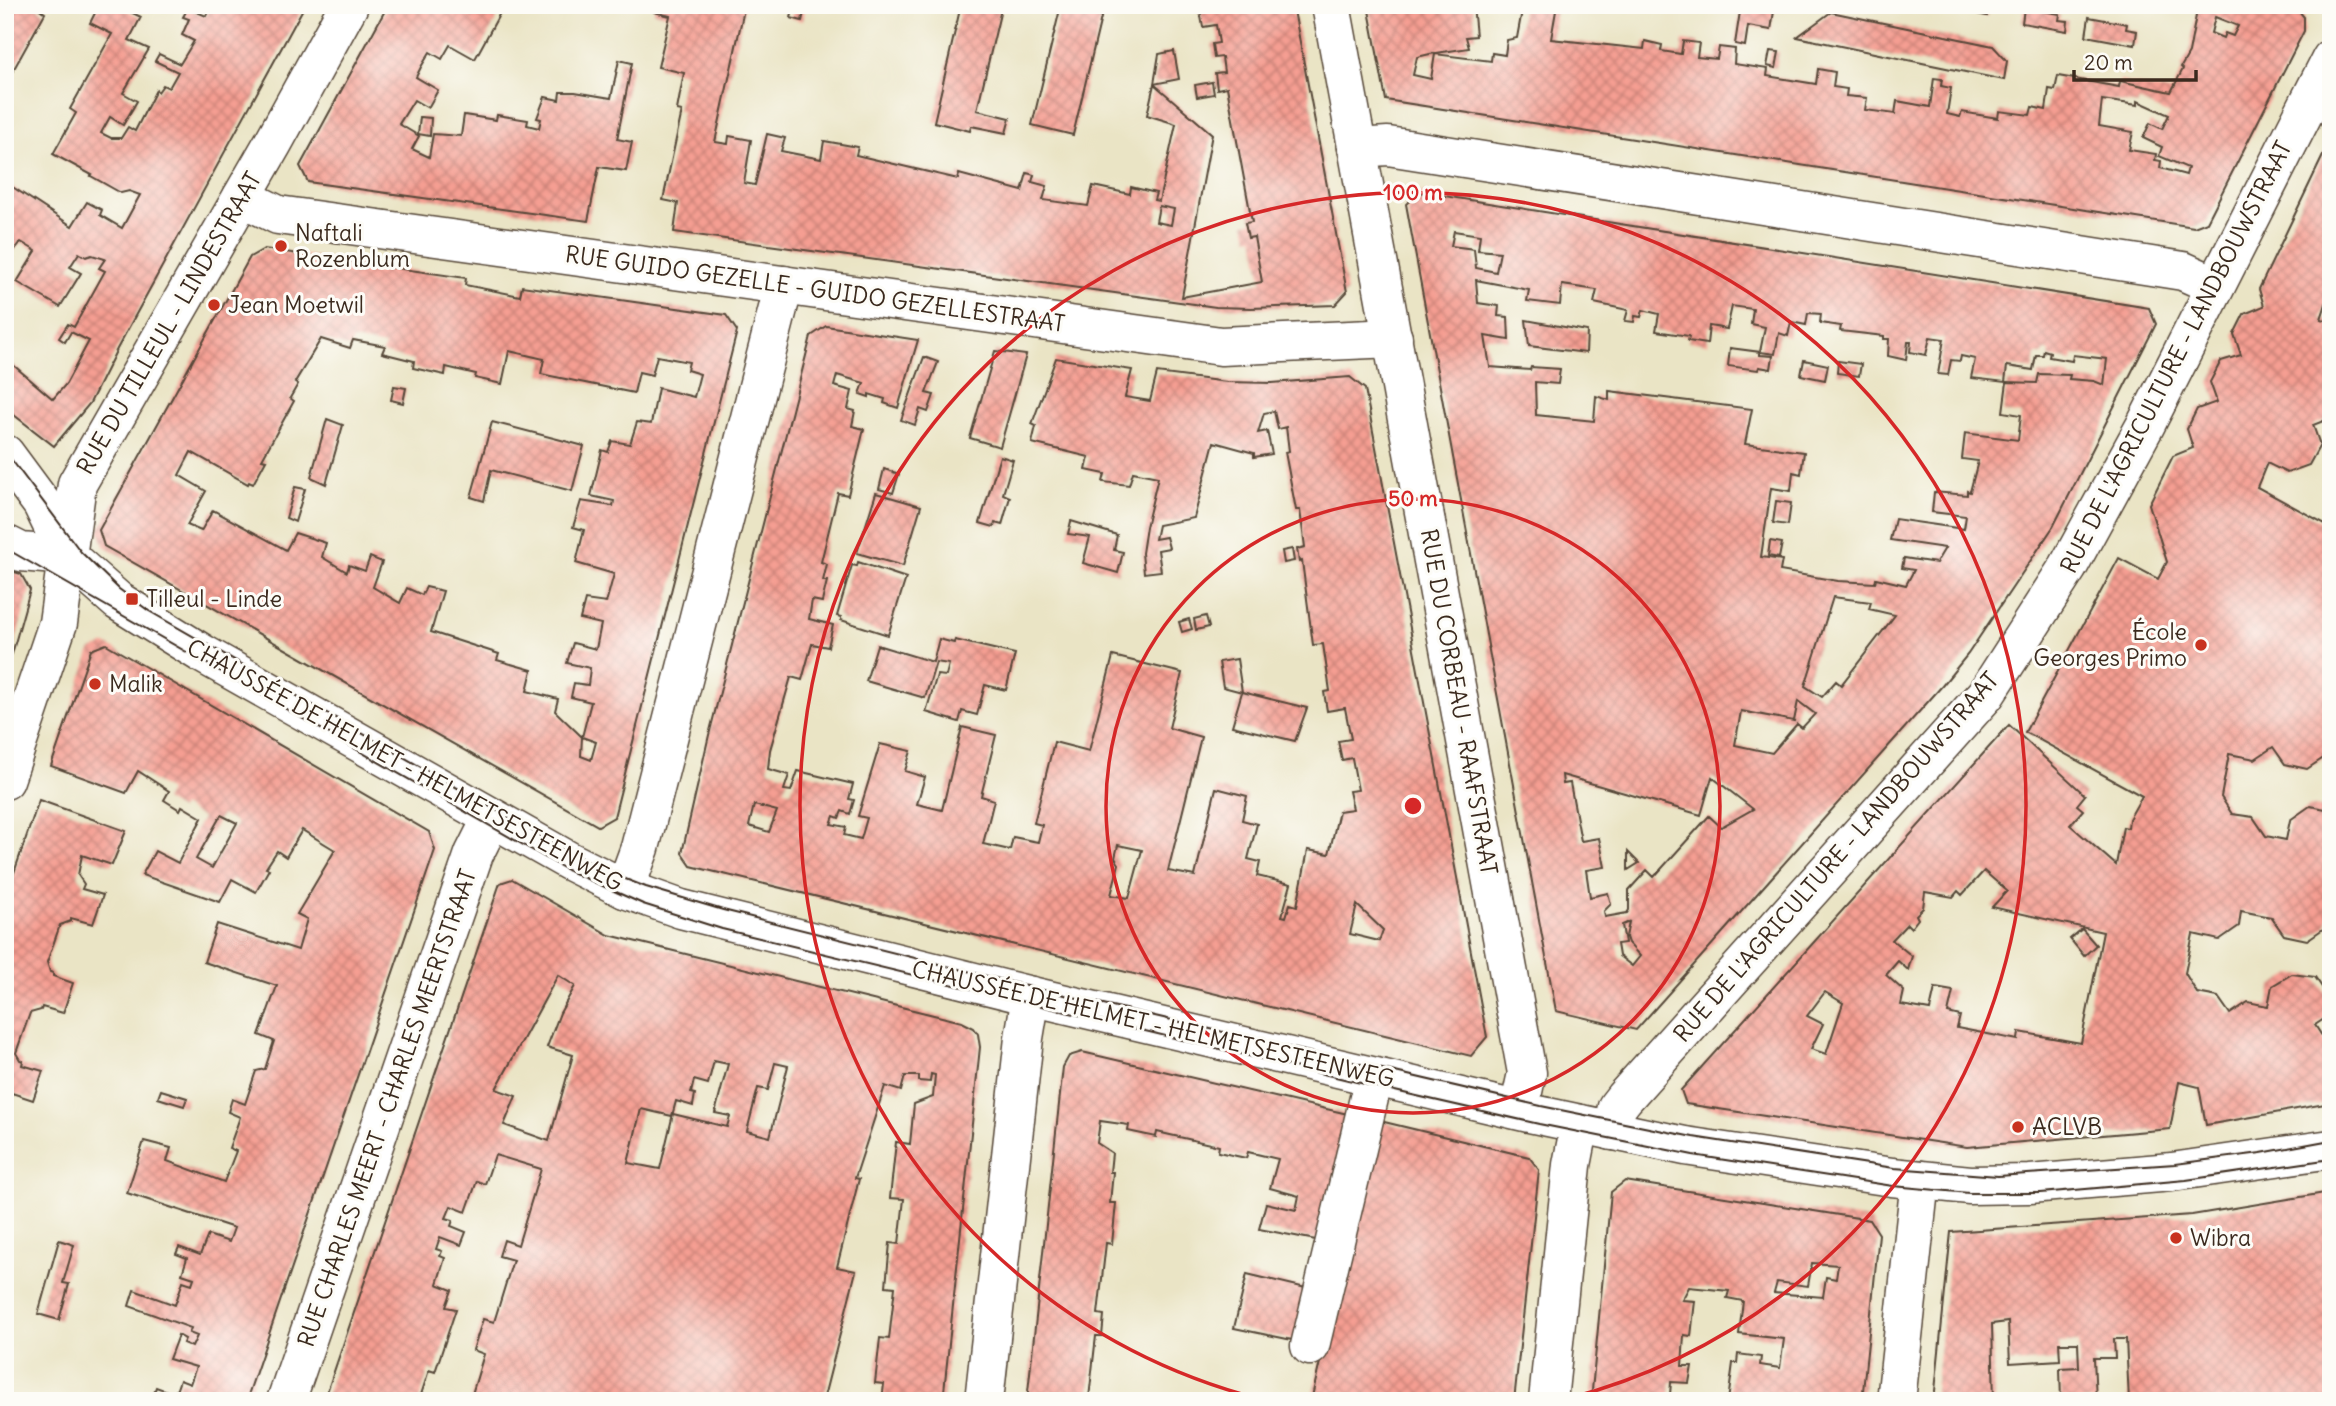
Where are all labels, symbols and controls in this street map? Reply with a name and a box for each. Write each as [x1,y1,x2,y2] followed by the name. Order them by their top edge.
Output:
[2074,38,2196,82] scale bar
[2084,49,2133,76] text: 20 m
[2053,136,2298,578] street label: RUE DE L'AGRICULTURE - LANDBOUWSTRAAT
[70,166,267,479] street label: RUE DU TILLEUL - LINDESTRAAT
[1383,179,1443,206] text: 100 m
[295,218,410,273] place label: Naftali Rozenblum
[273,238,289,254] marker: Naftali Rozenblum
[563,239,1067,338] street label: RUE GUIDO GEZELLE - GUIDO GEZELLESTRAAT
[228,290,364,319] place label: Jean Moetwil
[206,297,222,313] marker: Jean Moetwil
[1388,485,1438,512] text: 50 m
[1415,527,1504,877] street label: RUE DU CORBEAU - RAAFSTRAAT
[146,584,282,613] place label: Tilleul - Linde
[124,591,140,607] marker: Tilleul - Linde
[2033,617,2187,672] place label: École Georges Primo
[182,632,628,897] street label: CHAUSSÉE DE HELMET - HELMETSESTEENWEG
[2193,637,2209,653] marker: École Georges Primo
[1667,666,2004,1048] street label: RUE DE L'AGRICULTURE - LANDBOUWSTRAAT
[109,669,163,698] place label: Malik
[87,676,103,692] marker: Malik
[1401,794,1425,818] centre of rings
[291,865,482,1351] street label: RUE CHARLES MEERT - CHARLES MEERTSTRAAT
[909,954,1397,1093] street label: CHAUSSÉE DE HELMET - HELMETSESTEENWEG
[2032,1112,2102,1141] place label: ACLVB
[2010,1119,2026,1135] marker: ACLVB
[2190,1223,2251,1252] place label: Wibra
[2168,1230,2184,1246] marker: Wibra

